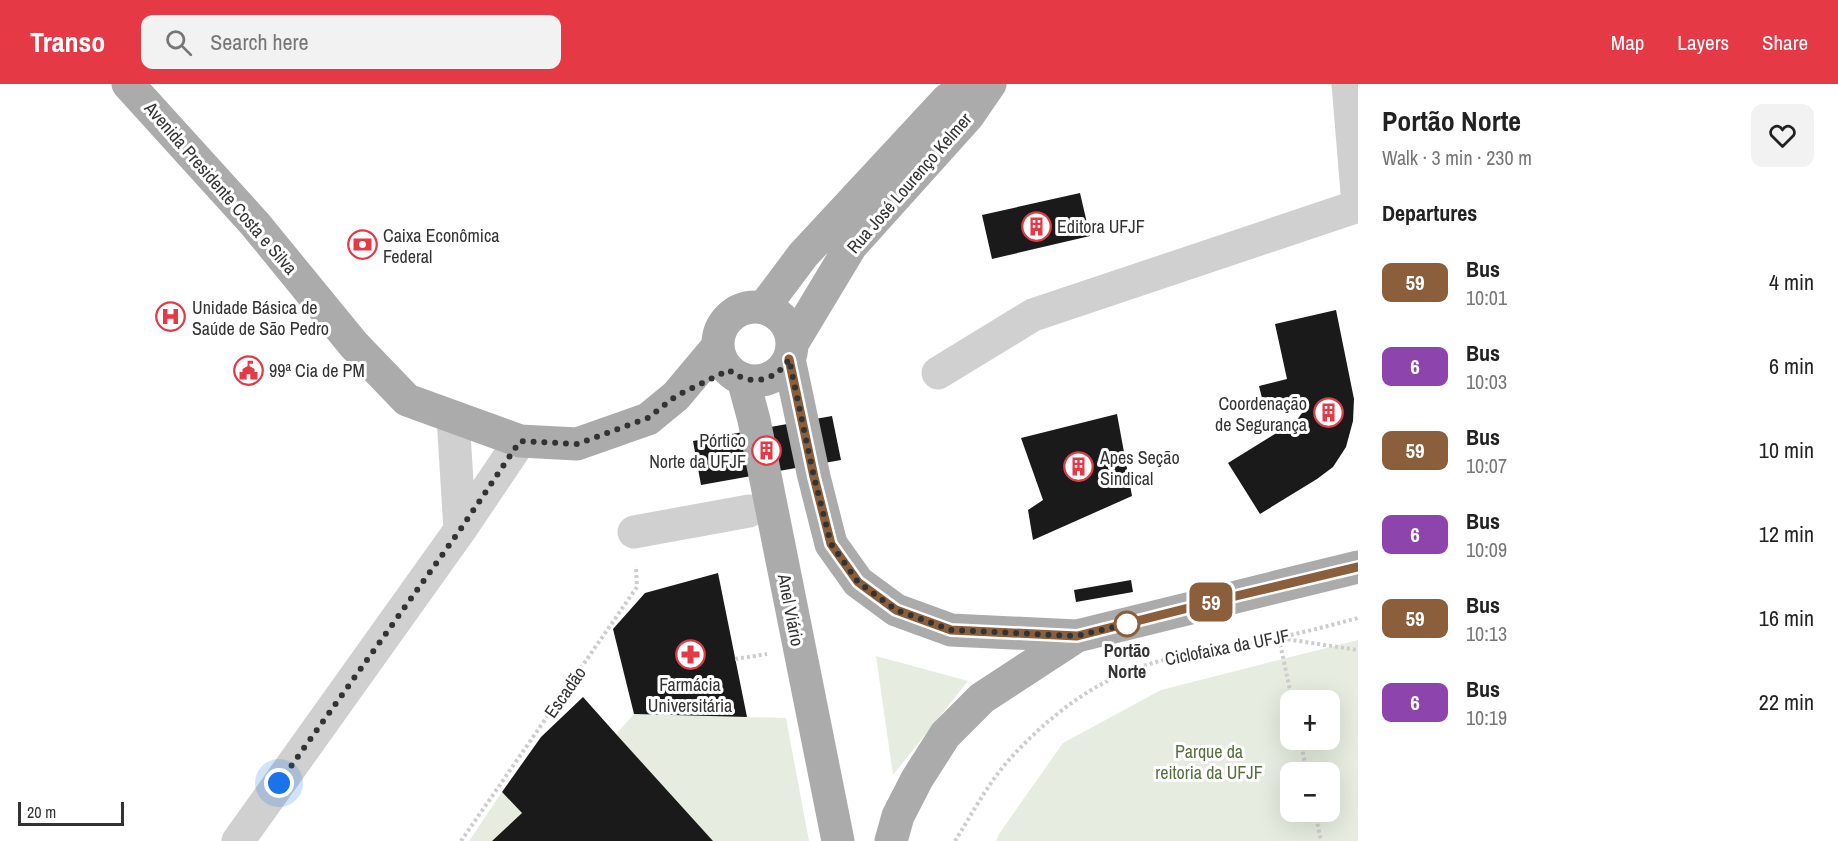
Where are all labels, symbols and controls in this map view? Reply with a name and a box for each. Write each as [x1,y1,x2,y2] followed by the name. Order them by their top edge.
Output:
[141,15,561,69] search box
[30,23,105,61] text: Transo
[162,26,195,59] icon: search
[210,27,309,57] text: Search here
[1611,28,1644,57] text: Map
[1677,28,1729,57] text: Layers
[1762,28,1808,57] text: Share
[138,96,303,280] street label: Avenida Presidente Costa e Silva
[1382,102,1521,140] text: Portão Norte
[1751,104,1814,167] button: heart
[841,107,977,259] street label: Rua José Lourenço Kelmer
[1382,144,1532,171] text: Walk · 3 min · 230 m
[1382,198,1477,228] text: Departures
[1020,210,1052,242] building icon: Editora UFJF
[1057,214,1145,239] place label: Editora UFJF
[383,223,500,269] place label: Caixa Econômica Federal
[346,229,378,261] bank icon: Caixa Econômica Federal
[1466,254,1500,284] text: Bus
[1769,267,1814,297] text: 4 min
[1405,268,1425,297] text: 59
[1466,284,1507,311] text: 10:01
[192,295,329,341] place label: Unidade Básica de Saúde de São Pedro
[155,301,187,333] hospital icon: Unidade Básica de Saúde de São Pedro
[1466,338,1500,368] text: Bus
[1769,351,1814,381] text: 6 min
[1410,352,1420,381] text: 6
[232,354,264,386] public building icon: 99ª Cia de PM
[269,358,365,383] place label: 99ª Cia de PM
[1466,368,1507,395] text: 10:03
[1215,391,1307,437] place label: Coordenação de Segurança
[1312,397,1344,429] building icon: Coordenação de Segurança
[1466,422,1500,452] text: Bus
[649,428,746,474] place label: Pórtico Norte da UFJF
[751,434,783,466] building icon: Pórtico Norte da UFJF
[1759,435,1814,465] text: 10 min
[1405,436,1425,465] text: 59
[1099,445,1180,491] place label: Apes Seção Sindical
[1063,451,1095,483] building icon: Apes Seção Sindical
[1466,452,1507,479] text: 10:07
[1466,506,1500,536] text: Bus
[1759,519,1814,549] text: 12 min
[1410,520,1420,549] text: 6
[1466,536,1507,563] text: 10:09
[772,571,810,648] street label: Anel Viário
[1184,582,1238,622] line badge: 59
[1201,588,1221,617] text: 59
[1466,590,1500,620] text: Bus
[1759,603,1814,633] text: 16 min
[1405,604,1425,633] text: 59
[1114,611,1140,637] marker: Portão Norte
[1466,620,1507,647] text: 10:13
[1163,623,1291,671] street label: Ciclofaixa da UFJF
[1104,638,1150,684] place label: Portão Norte
[674,639,706,671] pharmacy icon: Farmácia Universitária
[538,661,592,723] street label: Escadão
[648,672,732,718] place label: Farmácia Universitária
[1466,674,1500,704] text: Bus
[1759,687,1814,717] text: 22 min
[1410,688,1420,717] text: 6
[1280,690,1340,822] map controls
[1280,690,1340,750] button: +
[1466,704,1507,731] text: 10:19
[1155,739,1263,785] park label: Parque da reitoria da UFJF
[1280,762,1340,822] button: −
[264,768,294,798] your location
[18,799,124,826] scale bar
[27,801,56,823] text: 20 m

